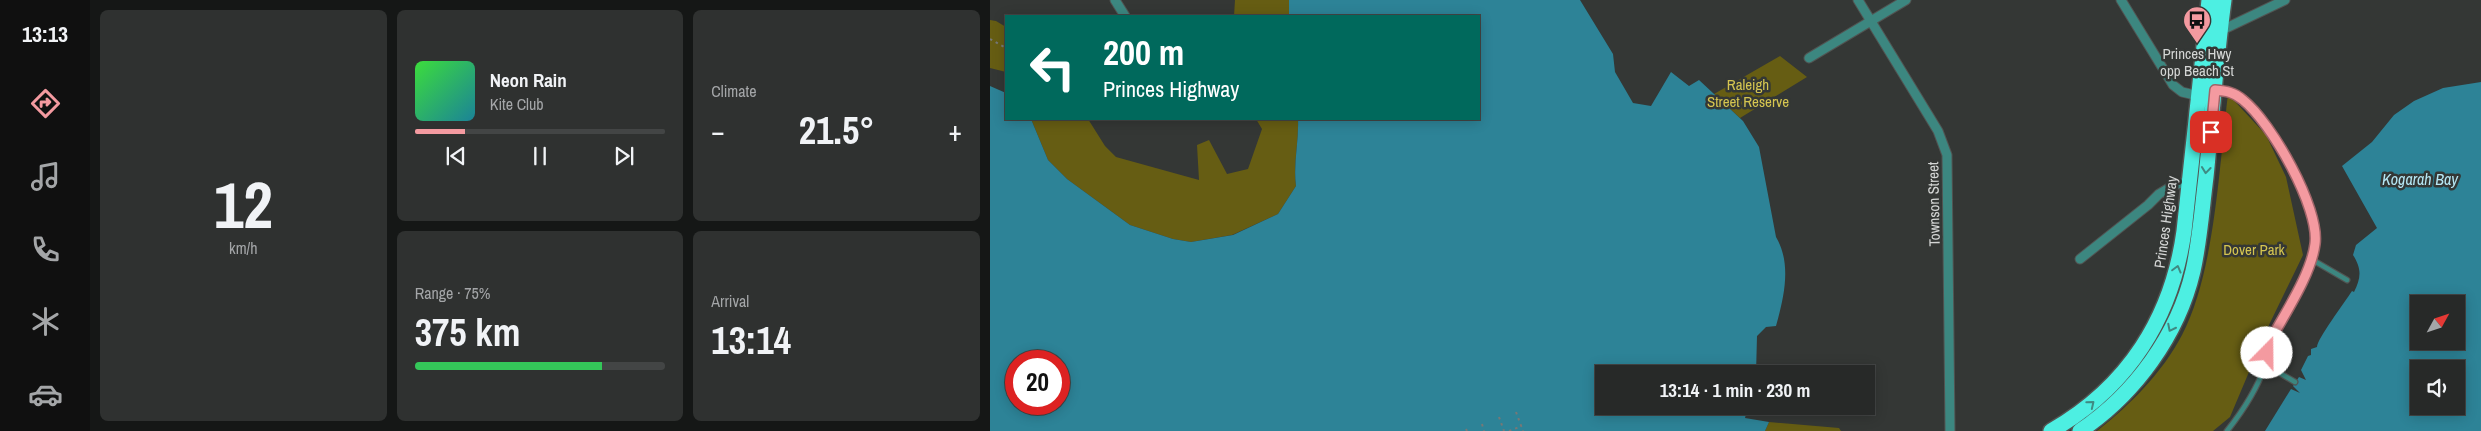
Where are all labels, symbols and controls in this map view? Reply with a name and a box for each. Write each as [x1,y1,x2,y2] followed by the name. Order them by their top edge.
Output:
[2182,5,2212,44] bus stop icon: Princes Hwy opp Beach St
[22,19,68,49] text: 13:13
[1103,29,1184,76] text: 200 m
[1020,35,1085,100] icon: left
[2160,43,2235,81] place label: Princes Hwy opp Beach St
[490,67,567,93] text: Neon Rain
[1103,74,1239,104] text: Princes Highway
[1707,74,1789,112] park label: Raleigh Street Reserve
[711,80,757,102] text: Climate
[28,86,63,121] icon: directions
[490,93,544,115] text: Kite Club
[799,105,875,156] text: 21.5°
[2190,111,2232,153] pin
[711,112,725,150] text: −
[949,112,962,150] text: +
[2197,118,2225,146] icon: arrive
[442,142,470,170] icon: previous
[526,142,554,170] icon: pause
[610,142,638,170] icon: next
[28,159,63,194] icon: music
[214,161,273,248] text: 12
[1922,161,1945,247] street label: Townson Street
[2201,167,2212,175] one-way arrow
[2382,168,2459,190] water label: Kogarah Bay
[2149,174,2182,269] street label: Princes Highway
[28,232,63,267] icon: phone
[229,237,258,259] text: km/h
[2223,239,2286,260] park label: Dover Park
[2172,265,2182,273] one-way arrow
[415,282,491,304] text: Range · 75%
[711,290,749,312] text: Arrival
[2410,295,2465,350] north arrow
[2410,295,2465,415] map controls
[28,304,63,339] icon: climate
[415,307,520,358] text: 375 km
[711,315,791,366] text: 13:14
[2167,323,2177,332] one-way arrow
[2240,326,2292,378] position arrow
[1005,350,1070,415] speed limit sign: 20
[2410,360,2465,415] button: sound
[28,377,63,412] icon: car
[1660,377,1810,403] text: 13:14 · 1 min · 230 m
[2086,400,2095,409] one-way arrow

